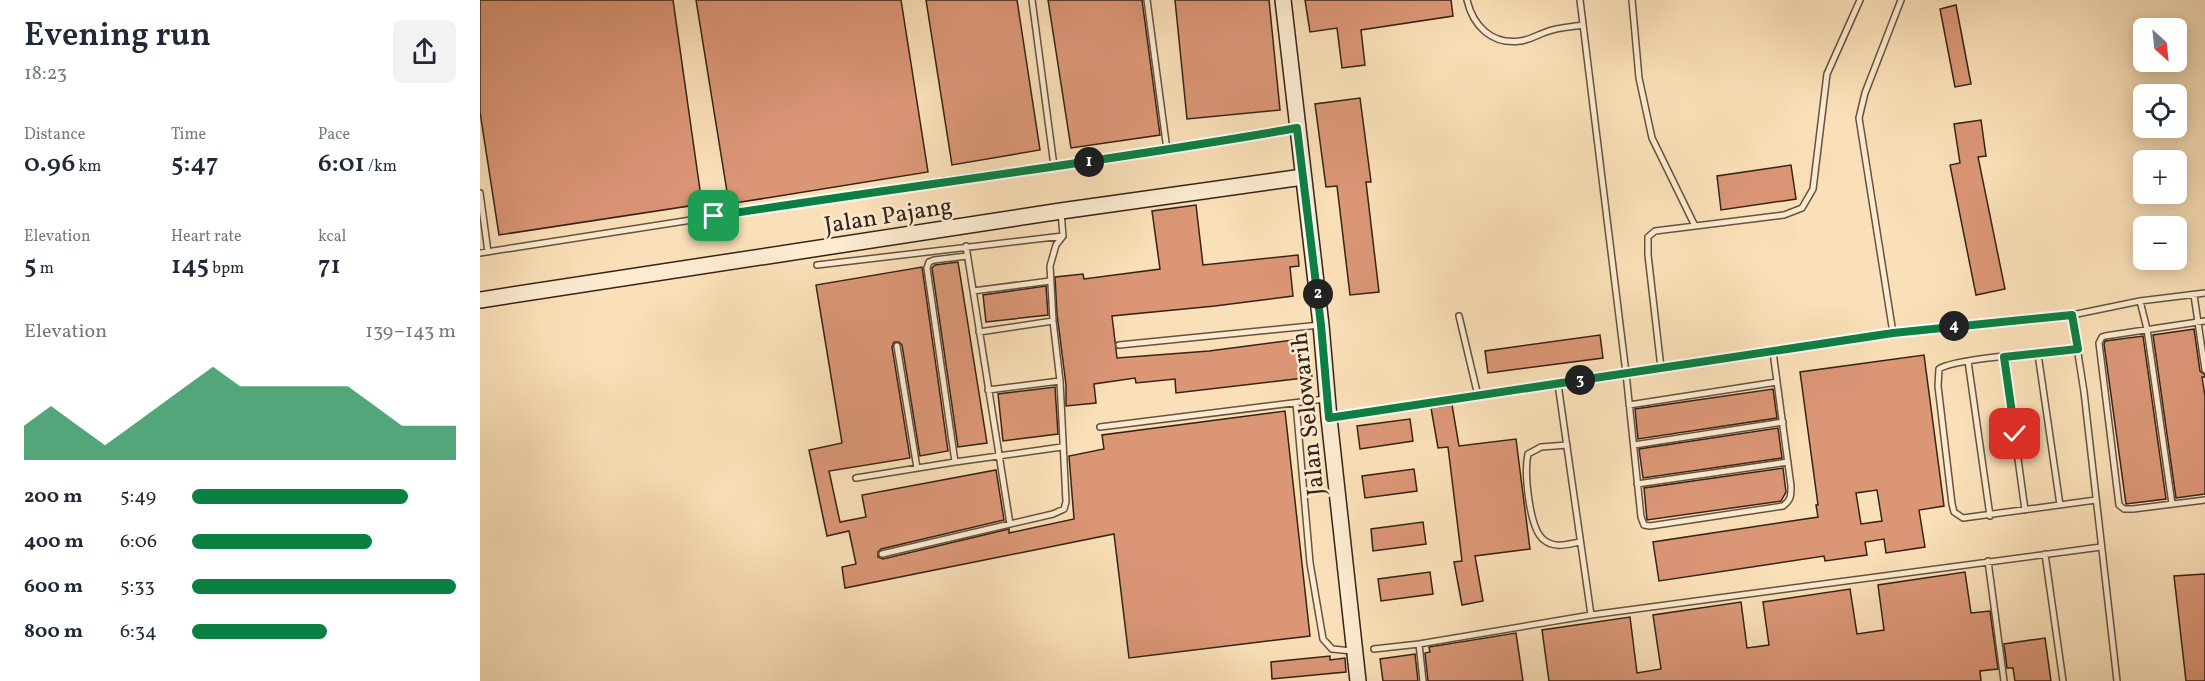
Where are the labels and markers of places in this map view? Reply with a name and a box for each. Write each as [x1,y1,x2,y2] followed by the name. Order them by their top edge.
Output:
[1074,147,1104,177] pin: 1
[688,190,739,241] pin
[1303,279,1333,309] pin: 2
[1939,311,1969,341] pin: 4
[1565,365,1595,395] pin: 3
[1989,408,2040,459] pin

